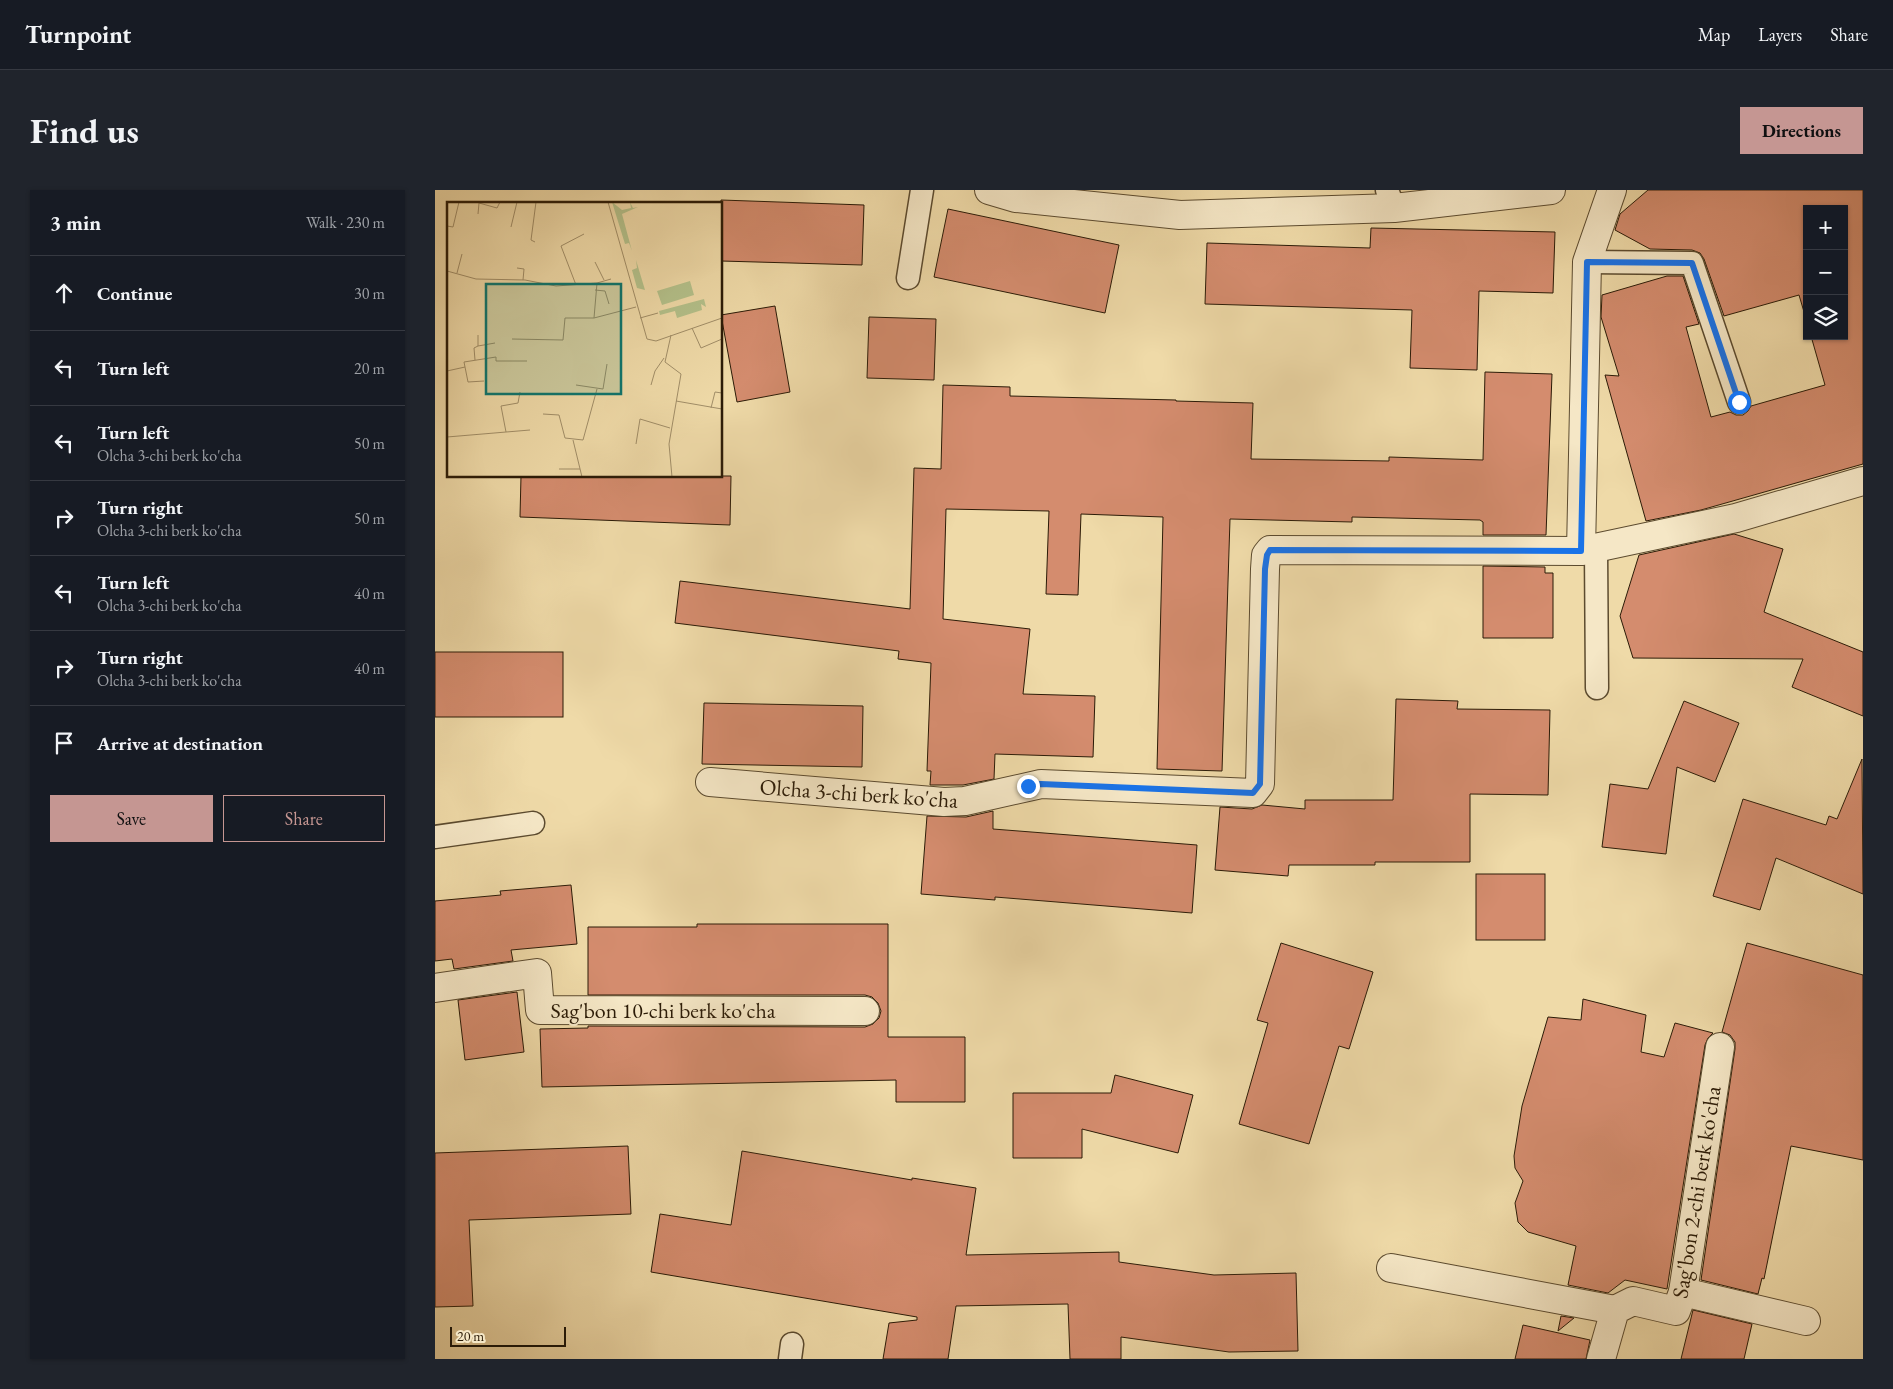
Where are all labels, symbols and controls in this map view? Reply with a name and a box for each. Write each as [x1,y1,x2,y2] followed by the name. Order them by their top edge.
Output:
[25,19,131,50] text: Turnpoint
[1698,23,1730,46] text: Map
[1758,23,1802,46] text: Layers
[1830,23,1868,46] text: Share
[1740,107,1863,154] button: Directions
[30,108,139,153] text: Find us
[447,202,723,478] inset map
[1803,205,1848,340] map controls
[1803,205,1848,250] button: +
[50,209,101,236] text: 3 min
[306,212,385,233] text: Walk · 230 m
[1803,250,1848,295] button: −
[50,279,78,307] icon: ahead
[97,281,172,306] text: Continue
[354,283,385,304] text: 30 m
[1803,295,1848,340] button: layers
[50,354,78,382] icon: left
[97,356,169,381] text: Turn left
[354,358,385,379] text: 20 m
[1728,391,1751,414] route start
[97,420,169,445] text: Turn left
[50,429,78,457] icon: left
[354,433,385,454] text: 50 m
[97,445,242,466] text: Olcha 3-chi berk ko'cha
[97,495,183,520] text: Turn right
[50,504,78,532] icon: right
[354,508,385,529] text: 50 m
[97,520,242,541] text: Olcha 3-chi berk ko'cha
[97,570,169,595] text: Turn left
[50,579,78,607] icon: left
[354,583,385,604] text: 40 m
[97,595,242,616] text: Olcha 3-chi berk ko'cha
[97,645,183,670] text: Turn right
[50,654,78,682] icon: right
[354,658,385,679] text: 40 m
[97,670,242,691] text: Olcha 3-chi berk ko'cha
[50,729,78,757] icon: arrive
[97,731,263,756] text: Arrive at destination
[759,772,959,815] street label: Olcha 3-chi berk ko'cha
[1017,775,1040,798] route end
[50,795,213,842] button: Save
[223,795,385,842] button: Share
[550,996,776,1025] street label: Sag'bon 10-chi berk ko'cha
[1665,1084,1728,1300] street label: Sag'bon 2-chi berk ko'cha
[450,1324,566,1347] scale bar
[457,1327,484,1345] text: 20 m

